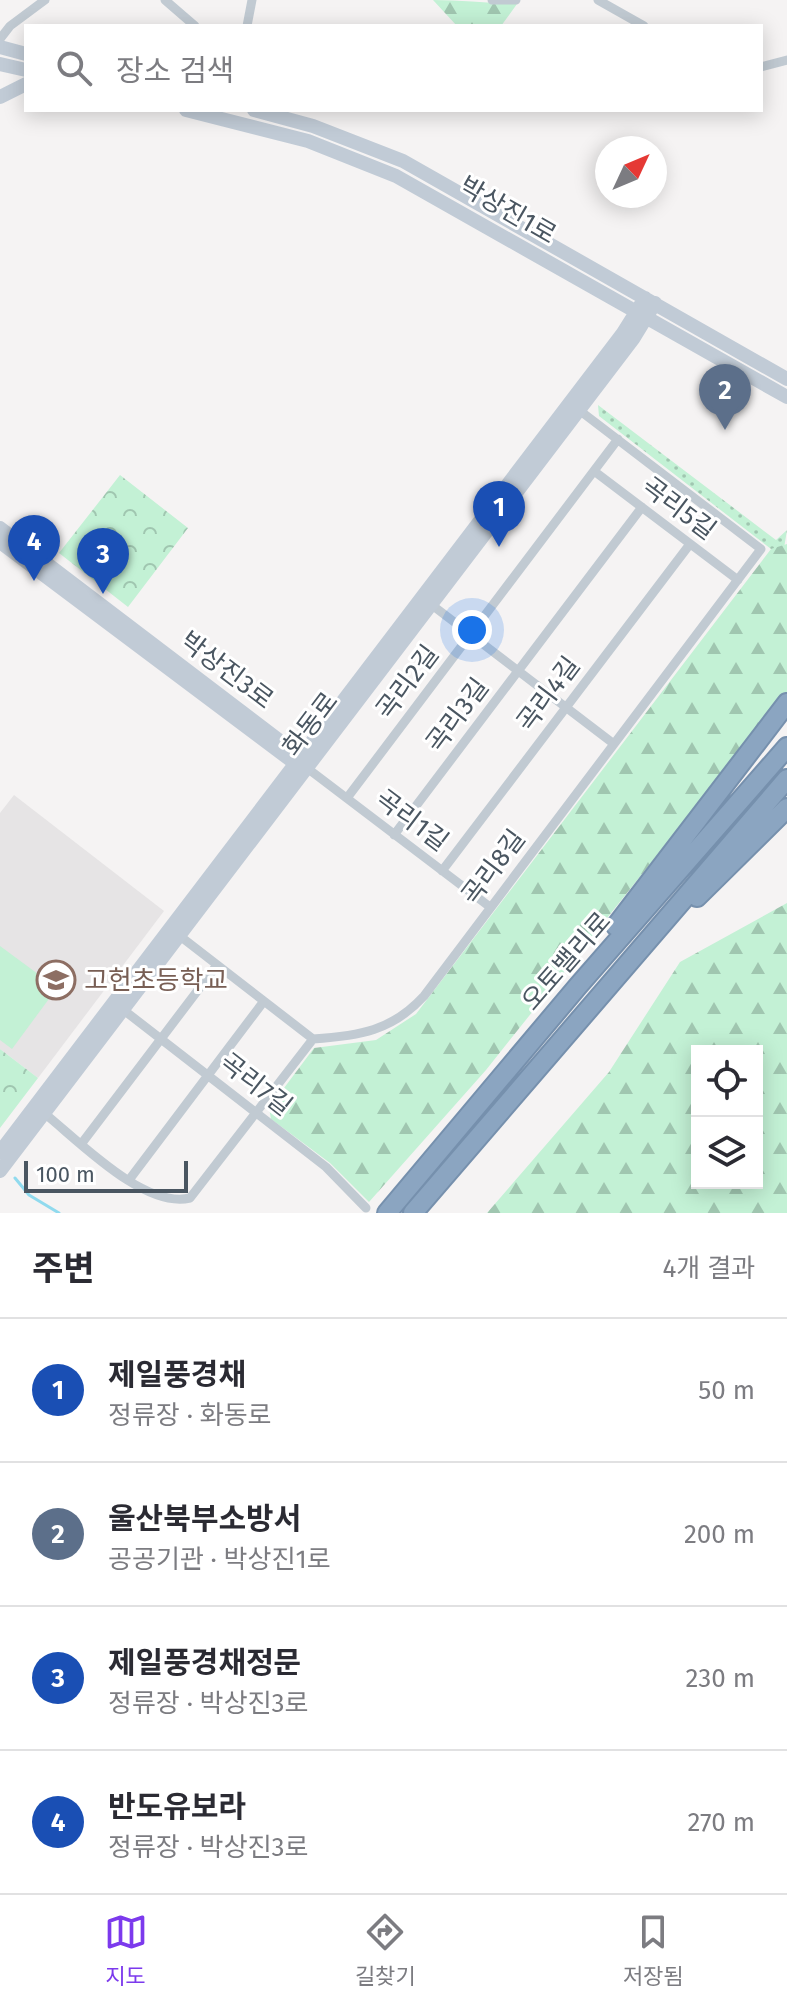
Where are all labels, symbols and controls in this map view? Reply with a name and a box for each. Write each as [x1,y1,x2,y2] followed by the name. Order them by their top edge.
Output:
[24,24,763,112] search box
[52,46,96,90] icon: search
[116,53,234,89] text: 장소 검색
[595,136,667,208] north arrow
[454,170,562,251] street label: 박상진1로
[699,364,751,430] pin: 2
[636,471,722,546] street label: 곡리5길
[473,481,525,547] pin: 1
[8,515,60,581] pin: 4
[77,528,129,594] pin: 3
[452,610,492,650] your location
[174,625,279,715] street label: 박상진3로
[370,639,445,725] street label: 곡리2길
[510,651,587,738] street label: 곡리4길
[420,672,495,758] street label: 곡리3길
[276,686,344,762] street label: 화동로
[369,783,454,858] street label: 곡리1길
[455,824,532,911] street label: 곡리8길
[515,906,617,1017] street label: 오토밸리로
[35,959,77,1001] school or university icon: 고헌초등학교
[84,965,228,996] place label: 고헌초등학교
[691,1045,763,1189] map controls
[691,1045,763,1117] button: locate
[213,1047,298,1122] street label: 곡리7길
[691,1117,763,1189] button: layers
[24,1157,188,1193] scale bar
[36,1161,95,1188] text: 100 m
[32,1248,95,1289] text: 주변
[663,1253,755,1284] text: 4개 결과
[108,1357,246,1393] text: 제일풍경채
[52,1375,64,1406] text: 1
[698,1375,755,1406] text: 50 m
[108,1400,272,1431] text: 정류장 · 화동로
[108,1501,301,1537] text: 울산북부소방서
[51,1519,65,1550] text: 2
[684,1519,755,1550] text: 200 m
[108,1544,331,1575] text: 공공기관 · 박상진1로
[108,1645,301,1681] text: 제일풍경채정문
[51,1663,65,1694] text: 3
[686,1663,755,1694] text: 230 m
[108,1688,308,1719] text: 정류장 · 박상진3로
[108,1789,246,1825] text: 반도유보라
[51,1807,65,1838] text: 4
[687,1807,755,1838] text: 270 m
[108,1832,308,1863] text: 정류장 · 박상진3로
[104,1910,148,1990] tab: 지도
[355,1910,415,1990] tab: 길찾기
[623,1910,683,1990] tab: 저장됨

